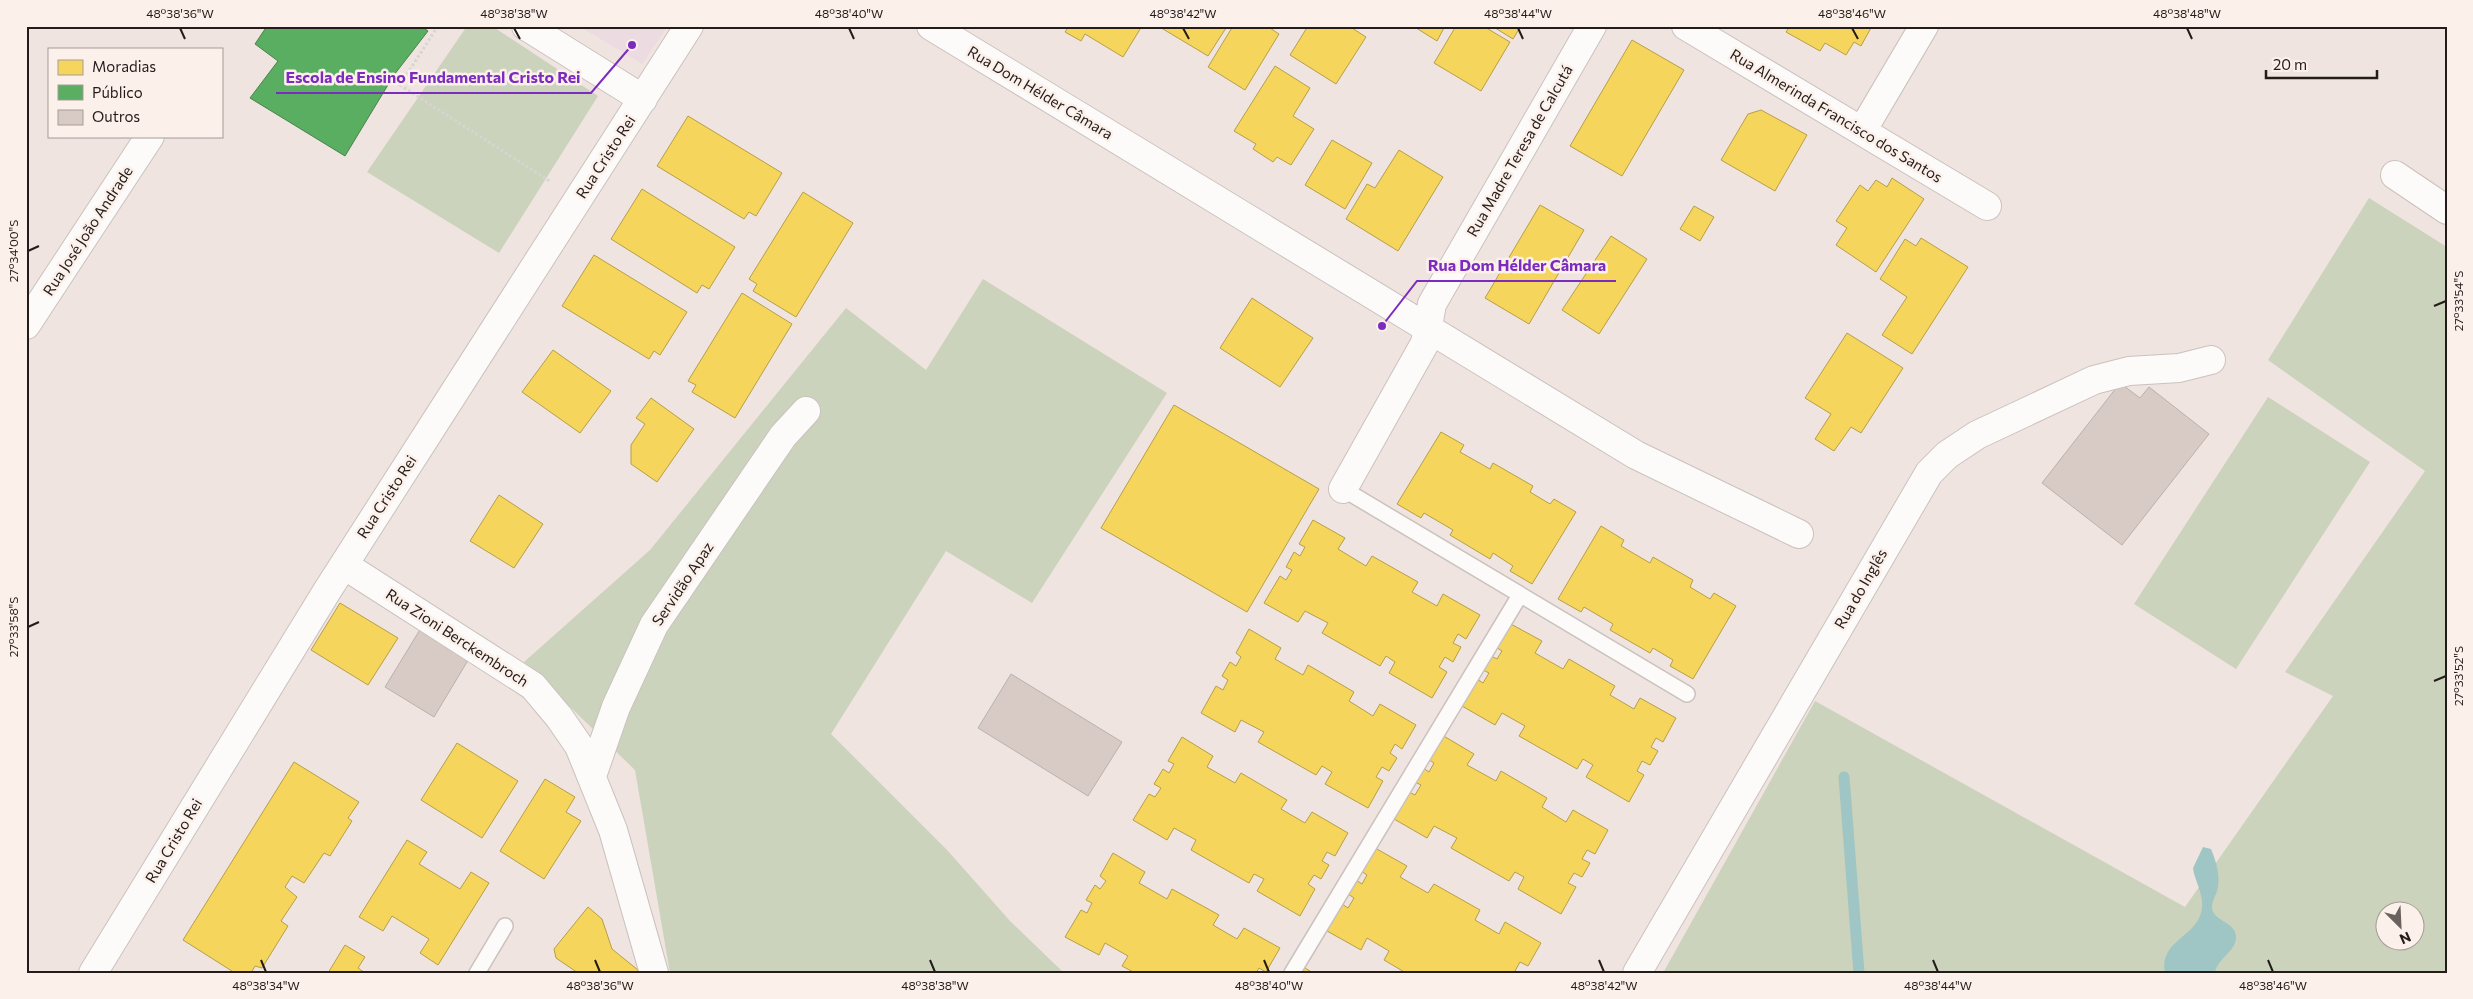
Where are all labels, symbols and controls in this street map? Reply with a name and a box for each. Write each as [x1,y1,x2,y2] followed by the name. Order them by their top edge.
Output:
[146,6,214,20] text: 48°38'36"W
[480,6,548,20] text: 48°38'38"W
[815,6,883,20] text: 48°38'40"W
[1149,6,1217,20] text: 48°38'42"W
[1484,6,1552,20] text: 48°38'44"W
[1818,6,1886,20] text: 48°38'46"W
[2153,6,2221,20] text: 48°38'48"W
[965,42,1116,143] street label: Rua Dom Hélder Câmara
[1727,45,1946,186] street label: Rua Almerinda Francisco dos Santos
[48,48,222,138] legend
[2266,48,2377,80] scale bar
[2273,55,2307,73] text: 20 m
[92,57,156,75] text: Moradias
[276,62,591,93] callout: Escola de Ensino Fundamental Cristo Rei
[1463,62,1576,239] street label: Rua Madre Teresa de Calcutá
[285,67,581,86] text: Escola de Ensino Fundamental Cristo Rei
[92,83,143,101] text: Público
[92,107,140,125] text: Outros
[572,112,639,201] street label: Rua Cristo Rei
[39,162,136,299] street label: Rua José João Andrade
[6,220,20,282] text: 27°34'00"S
[1417,250,1616,281] callout: Rua Dom Hélder Câmara
[1428,255,1606,274] text: Rua Dom Hélder Câmara
[2451,271,2465,331] text: 27°33'54"S
[353,452,420,541] street label: Rua Cristo Rei
[648,538,717,629] street label: Servidão Apaz
[1830,545,1890,632] street label: Rua do Inglês
[383,584,532,690] street label: Rua Zioni Berckembroch
[6,597,20,657] text: 27°33'58"S
[2451,646,2465,706] text: 27°33'52"S
[141,795,205,886] street label: Rua Cristo Rei
[2376,902,2426,952] north arrow
[2397,928,2414,948] text: N
[232,978,300,992] text: 48°38'34"W
[566,978,634,992] text: 48°38'36"W
[901,978,969,992] text: 48°38'38"W
[1235,978,1303,992] text: 48°38'40"W
[1570,978,1638,992] text: 48°38'42"W
[1904,978,1972,992] text: 48°38'44"W
[2239,978,2307,992] text: 48°38'46"W

